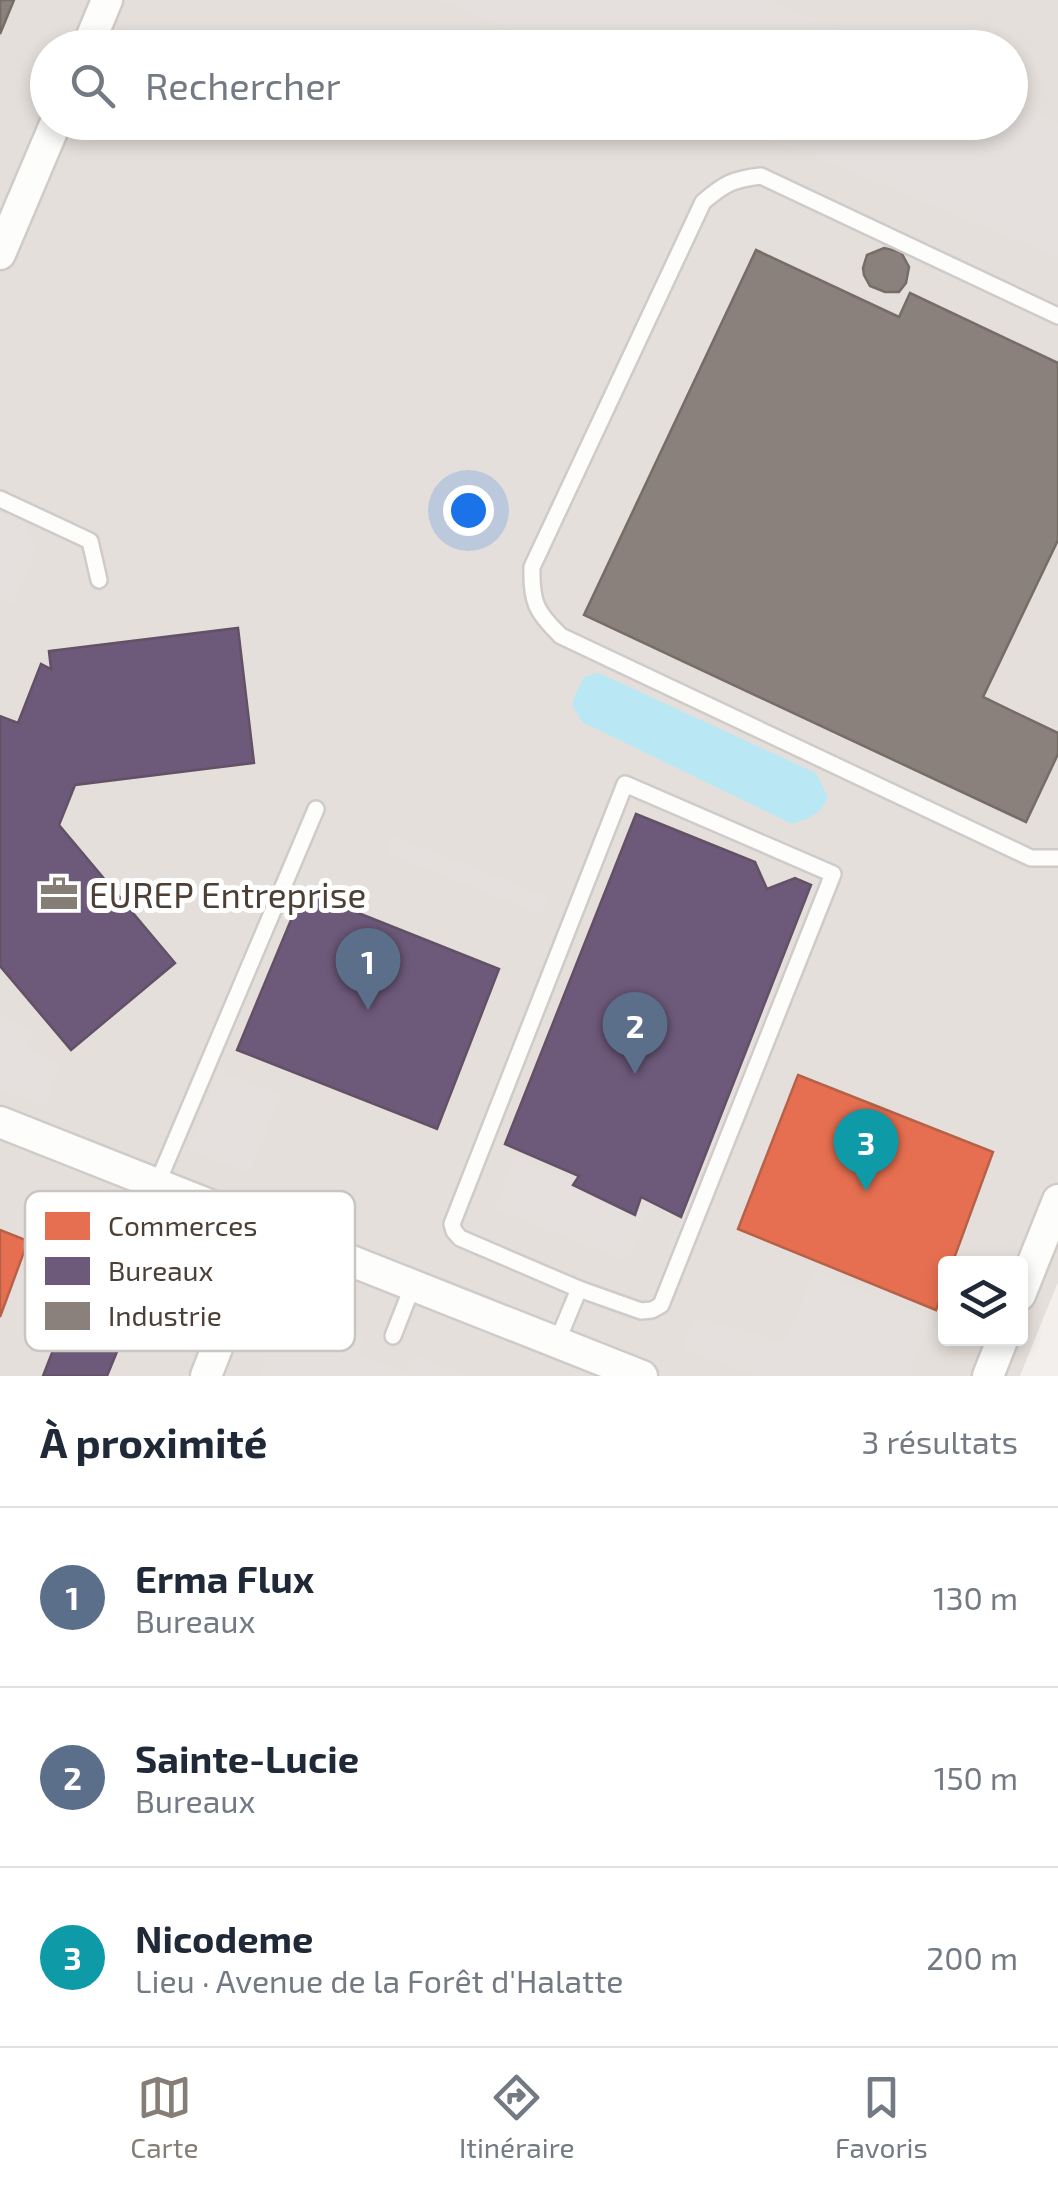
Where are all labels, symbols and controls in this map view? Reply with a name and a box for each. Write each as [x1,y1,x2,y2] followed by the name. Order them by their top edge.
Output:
[30,30,1028,140] search box
[65,58,120,113] icon: search
[145,62,341,108] text: Rechercher
[443,485,494,536] your location
[38,873,80,915] office icon: EUREP Entreprise
[89,873,366,915] place label: EUREP Entreprise
[336,928,400,1010] pin: 1
[602,992,668,1074] pin: 2
[834,1108,898,1191] pin: 3
[25,1191,355,1351] legend
[108,1208,258,1242] text: Commerces
[108,1253,214,1287] text: Bureaux
[938,1256,1028,1346] map controls
[938,1256,1028,1346] button: layers
[108,1298,222,1332] text: Industrie
[40,1416,267,1466] text: À proximité
[861,1422,1018,1460] text: 3 résultats
[135,1555,314,1601] text: Erma Flux
[66,1578,79,1616] text: 1
[933,1578,1018,1616] text: 130 m
[135,1601,255,1639] text: Bureaux
[135,1735,359,1781] text: Sainte-Lucie
[63,1758,82,1796] text: 2
[934,1758,1018,1796] text: 150 m
[135,1781,255,1819] text: Bureaux
[135,1915,313,1961] text: Nicodeme
[63,1938,82,1976] text: 3
[926,1938,1018,1976] text: 200 m
[135,1961,624,1999] text: Lieu · Avenue de la Forêt d'Halatte
[130,2070,198,2164] tab: Carte
[459,2070,575,2164] tab: Itinéraire
[835,2070,928,2164] tab: Favoris

